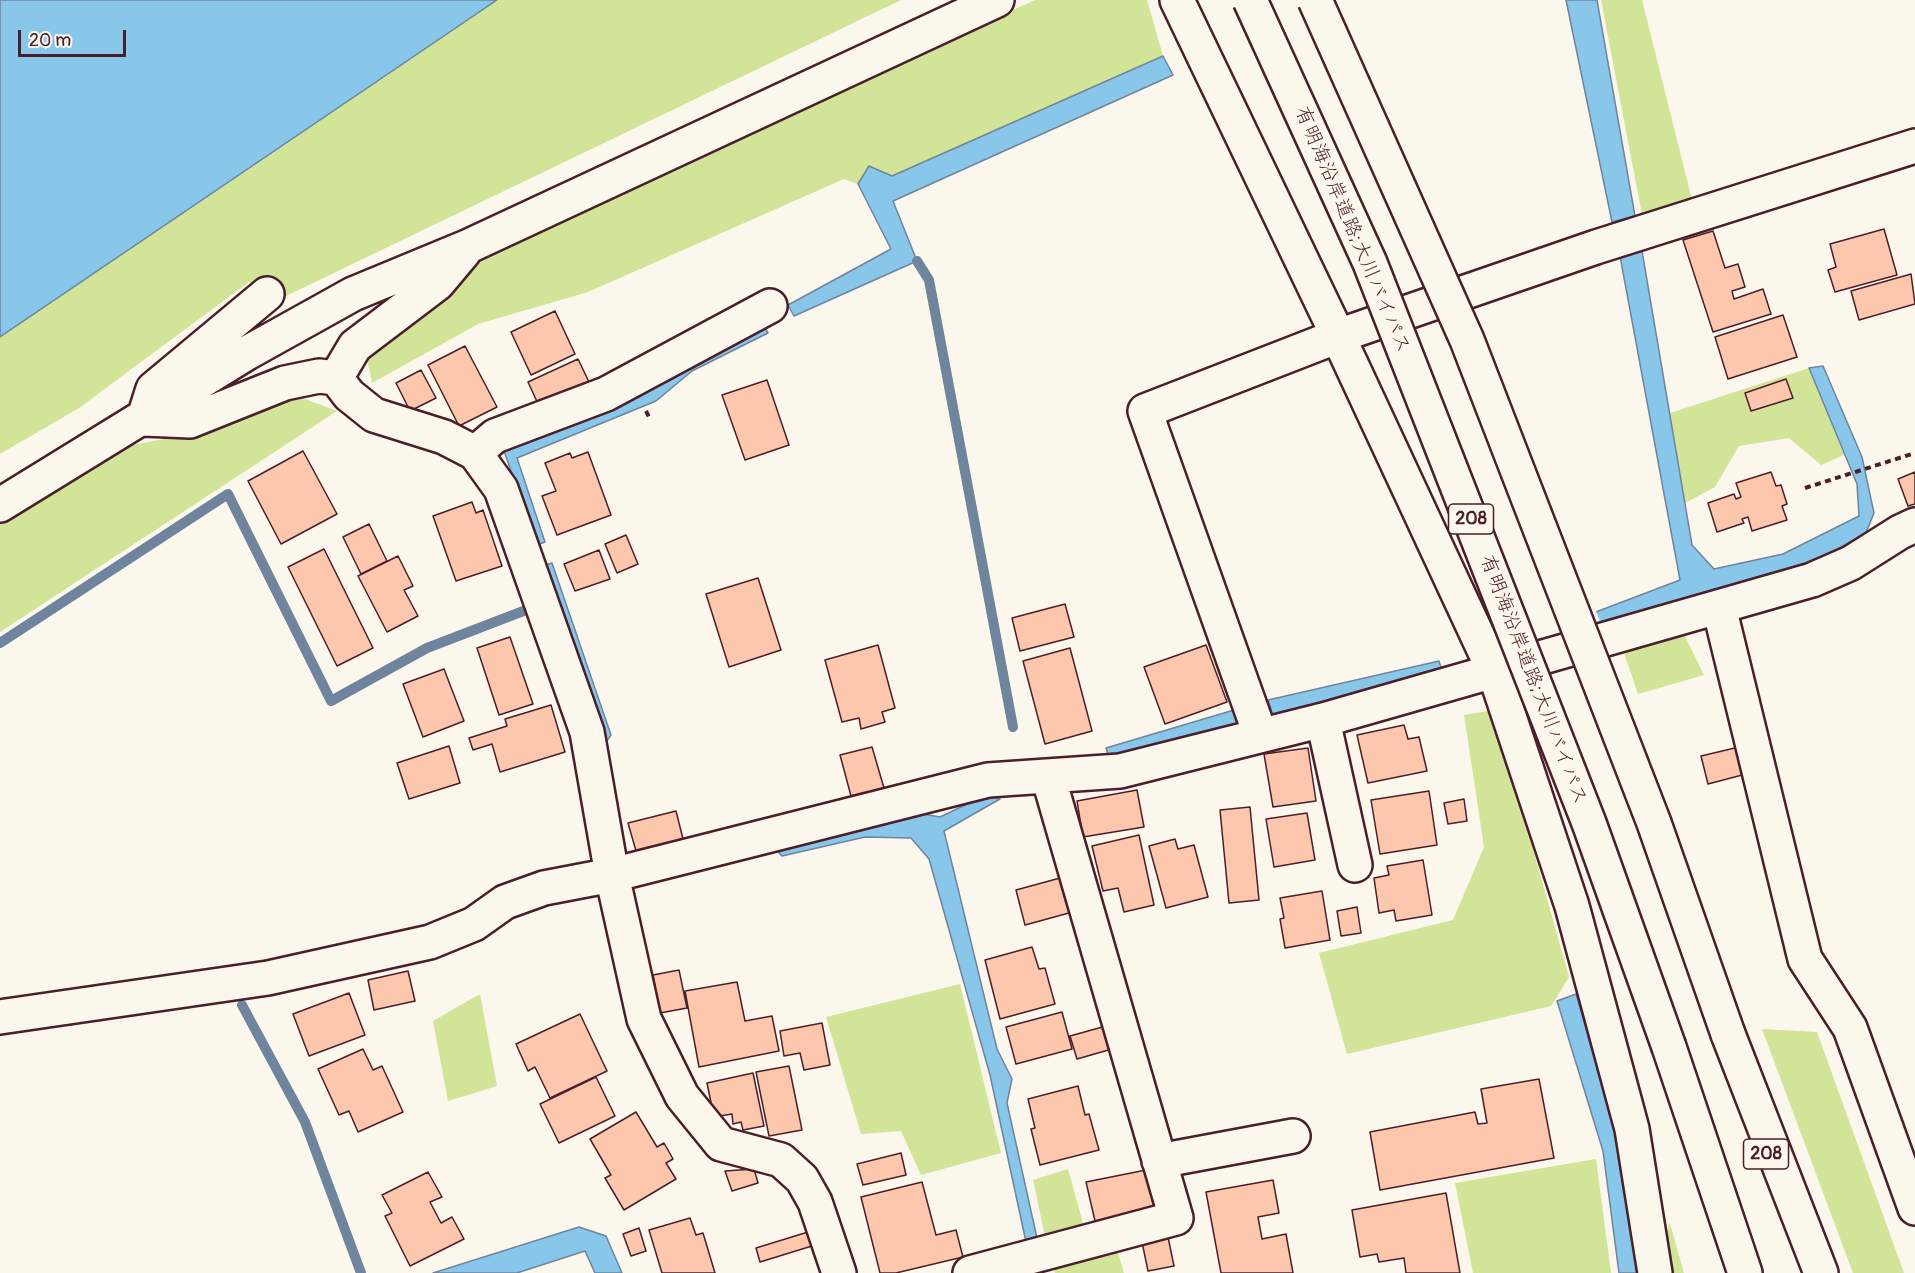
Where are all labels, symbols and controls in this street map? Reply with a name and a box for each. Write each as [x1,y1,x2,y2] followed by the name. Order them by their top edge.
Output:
[21,18,129,56] scale bar
[29,29,71,52] text: 20 m
[1289,103,1415,357] street label: 有明海沿岸道路;大川バイパス
[1448,504,1494,534] road number: 208
[1474,552,1592,808] street label: 有明海沿岸道路;大川バイパス
[1744,1139,1788,1169] road number: 208

